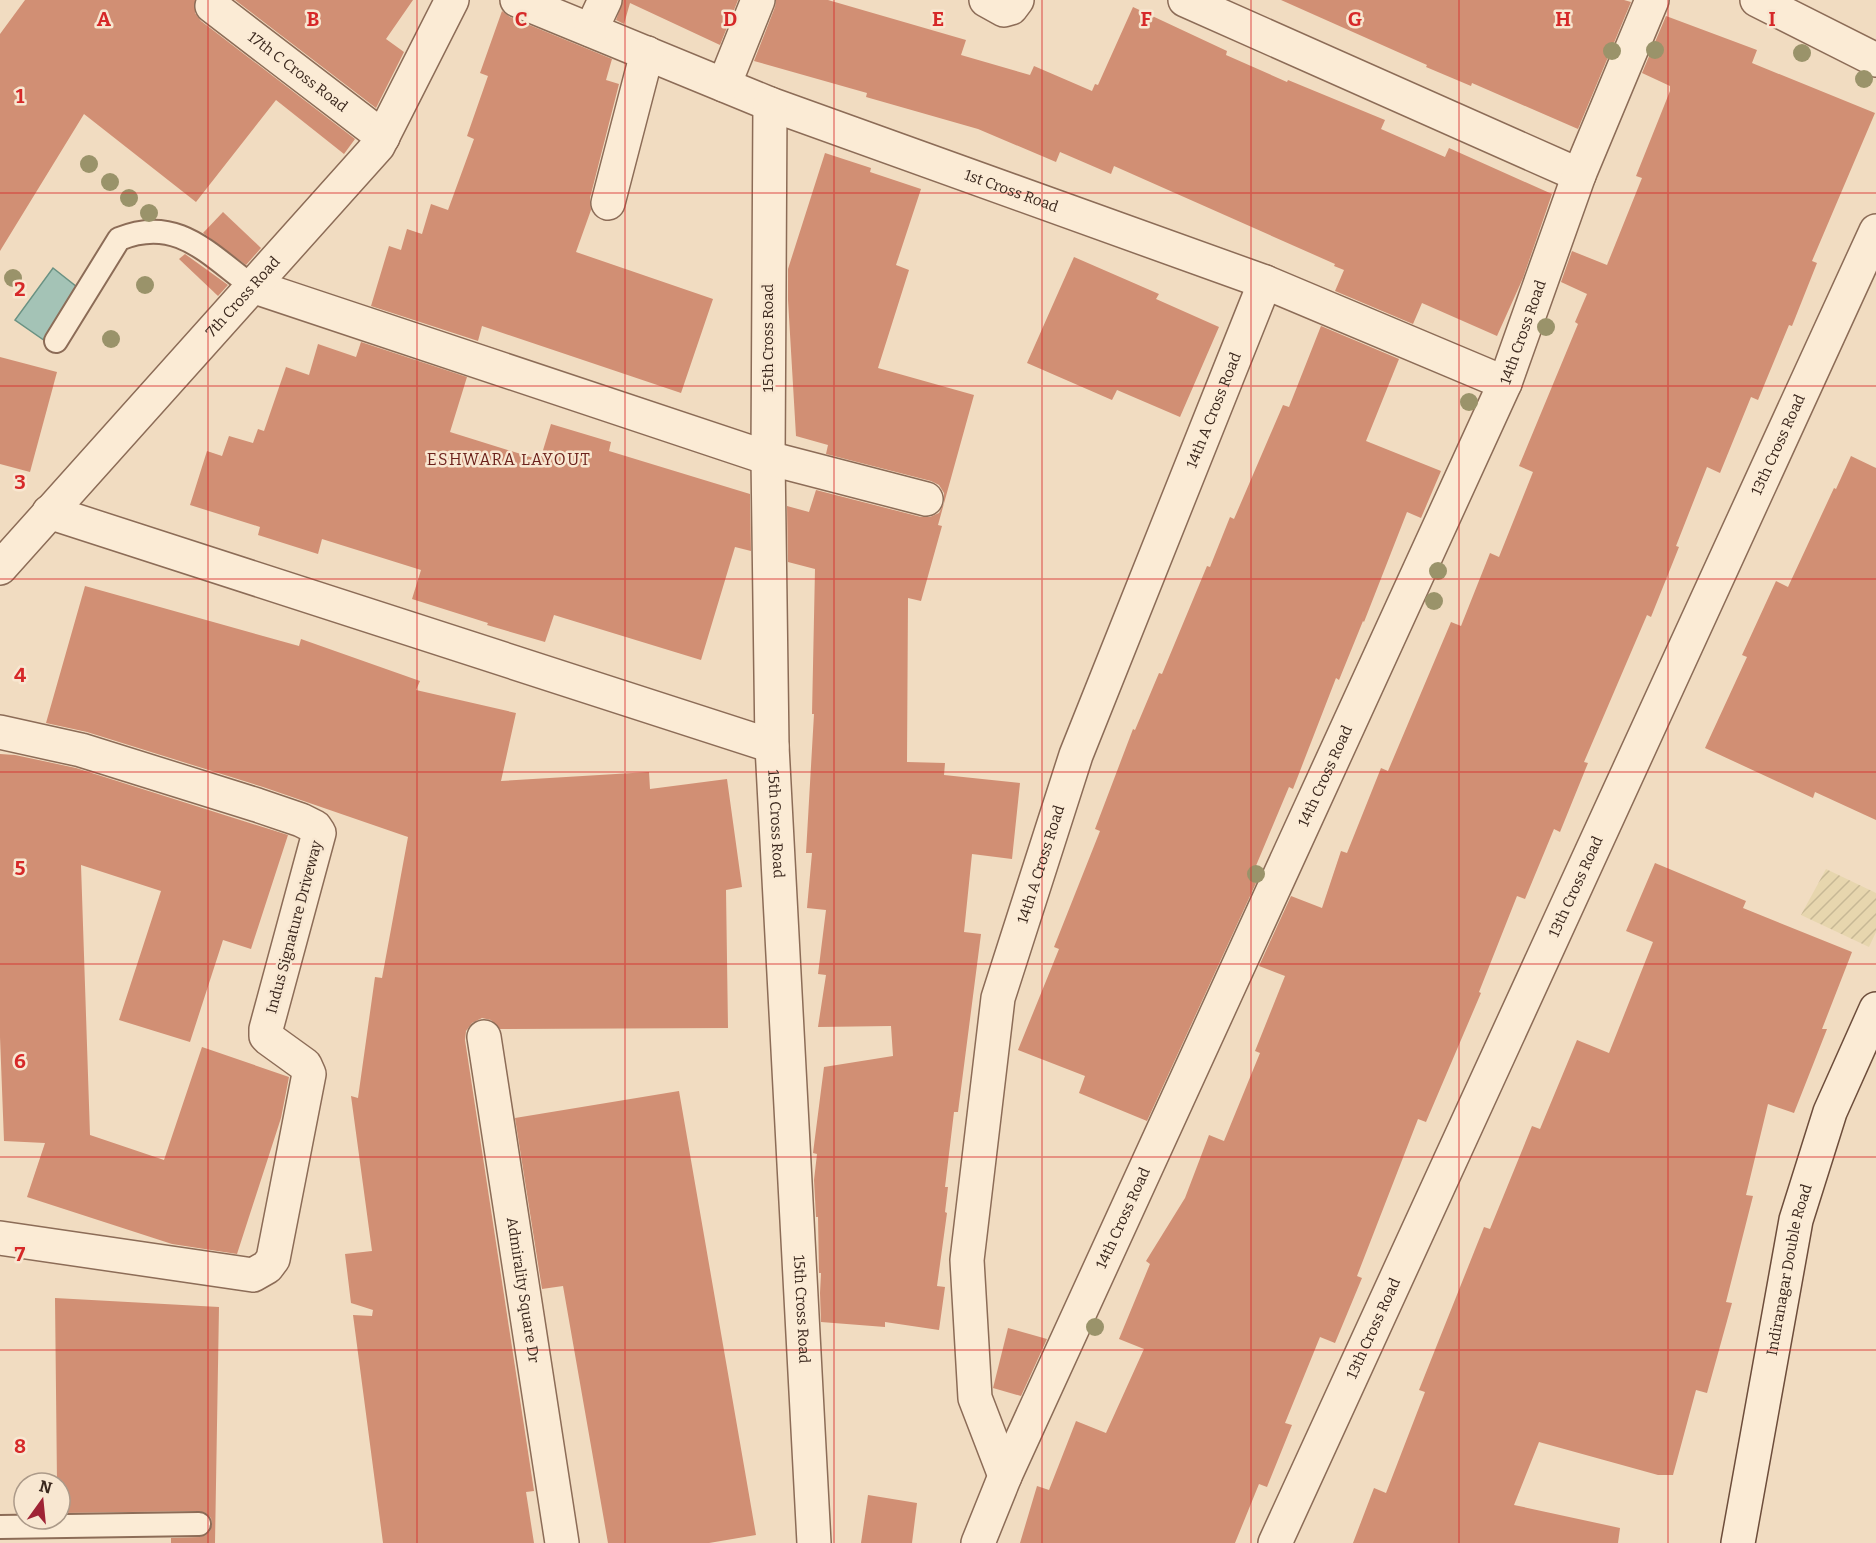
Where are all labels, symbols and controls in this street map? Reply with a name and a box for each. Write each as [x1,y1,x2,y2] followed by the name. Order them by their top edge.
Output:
[97,7,112,31] text: A
[307,7,320,31] text: B
[515,7,527,31] text: C
[723,7,737,31] text: D
[932,7,944,31] text: E
[1140,7,1152,31] text: F
[1348,7,1362,31] text: G
[1555,7,1571,31] text: H
[1768,7,1776,31] text: I
[244,28,351,116] street label: 17th C Cross Road
[16,84,25,108] text: 1
[962,166,1061,216] street label: 1st Cross Road
[202,253,284,341] street label: 7th Cross Road
[14,277,26,301] text: 2
[1496,278,1550,387] street label: 14th Cross Road
[759,284,777,392] street label: 15th Cross Road
[1183,350,1245,471] street label: 14th A Cross Road
[1747,391,1809,498] street label: 13th Cross Road
[427,450,591,469] district label: ESHWARA LAYOUT
[14,470,26,494] text: 3
[14,663,26,687] text: 4
[1294,722,1356,829] street label: 14th Cross Road
[764,769,788,879] street label: 15th Cross Road
[1014,803,1068,926] street label: 14th A Cross Road
[1545,833,1607,940] street label: 13th Cross Road
[262,838,326,1015] street label: Indus Signature Driveway
[15,856,26,880] text: 5
[14,1049,26,1073] text: 6
[1092,1164,1154,1271] street label: 14th Cross Road
[1763,1182,1816,1357] street label: Indiranagar Double Road
[503,1216,543,1364] street label: Admirality Square Dr
[15,1242,26,1266] text: 7
[790,1254,814,1364] street label: 15th Cross Road
[1342,1275,1404,1382] street label: 13th Cross Road
[14,1434,26,1458] text: 8
[12,1471,72,1531] north arrow
[37,1476,54,1498] text: N

